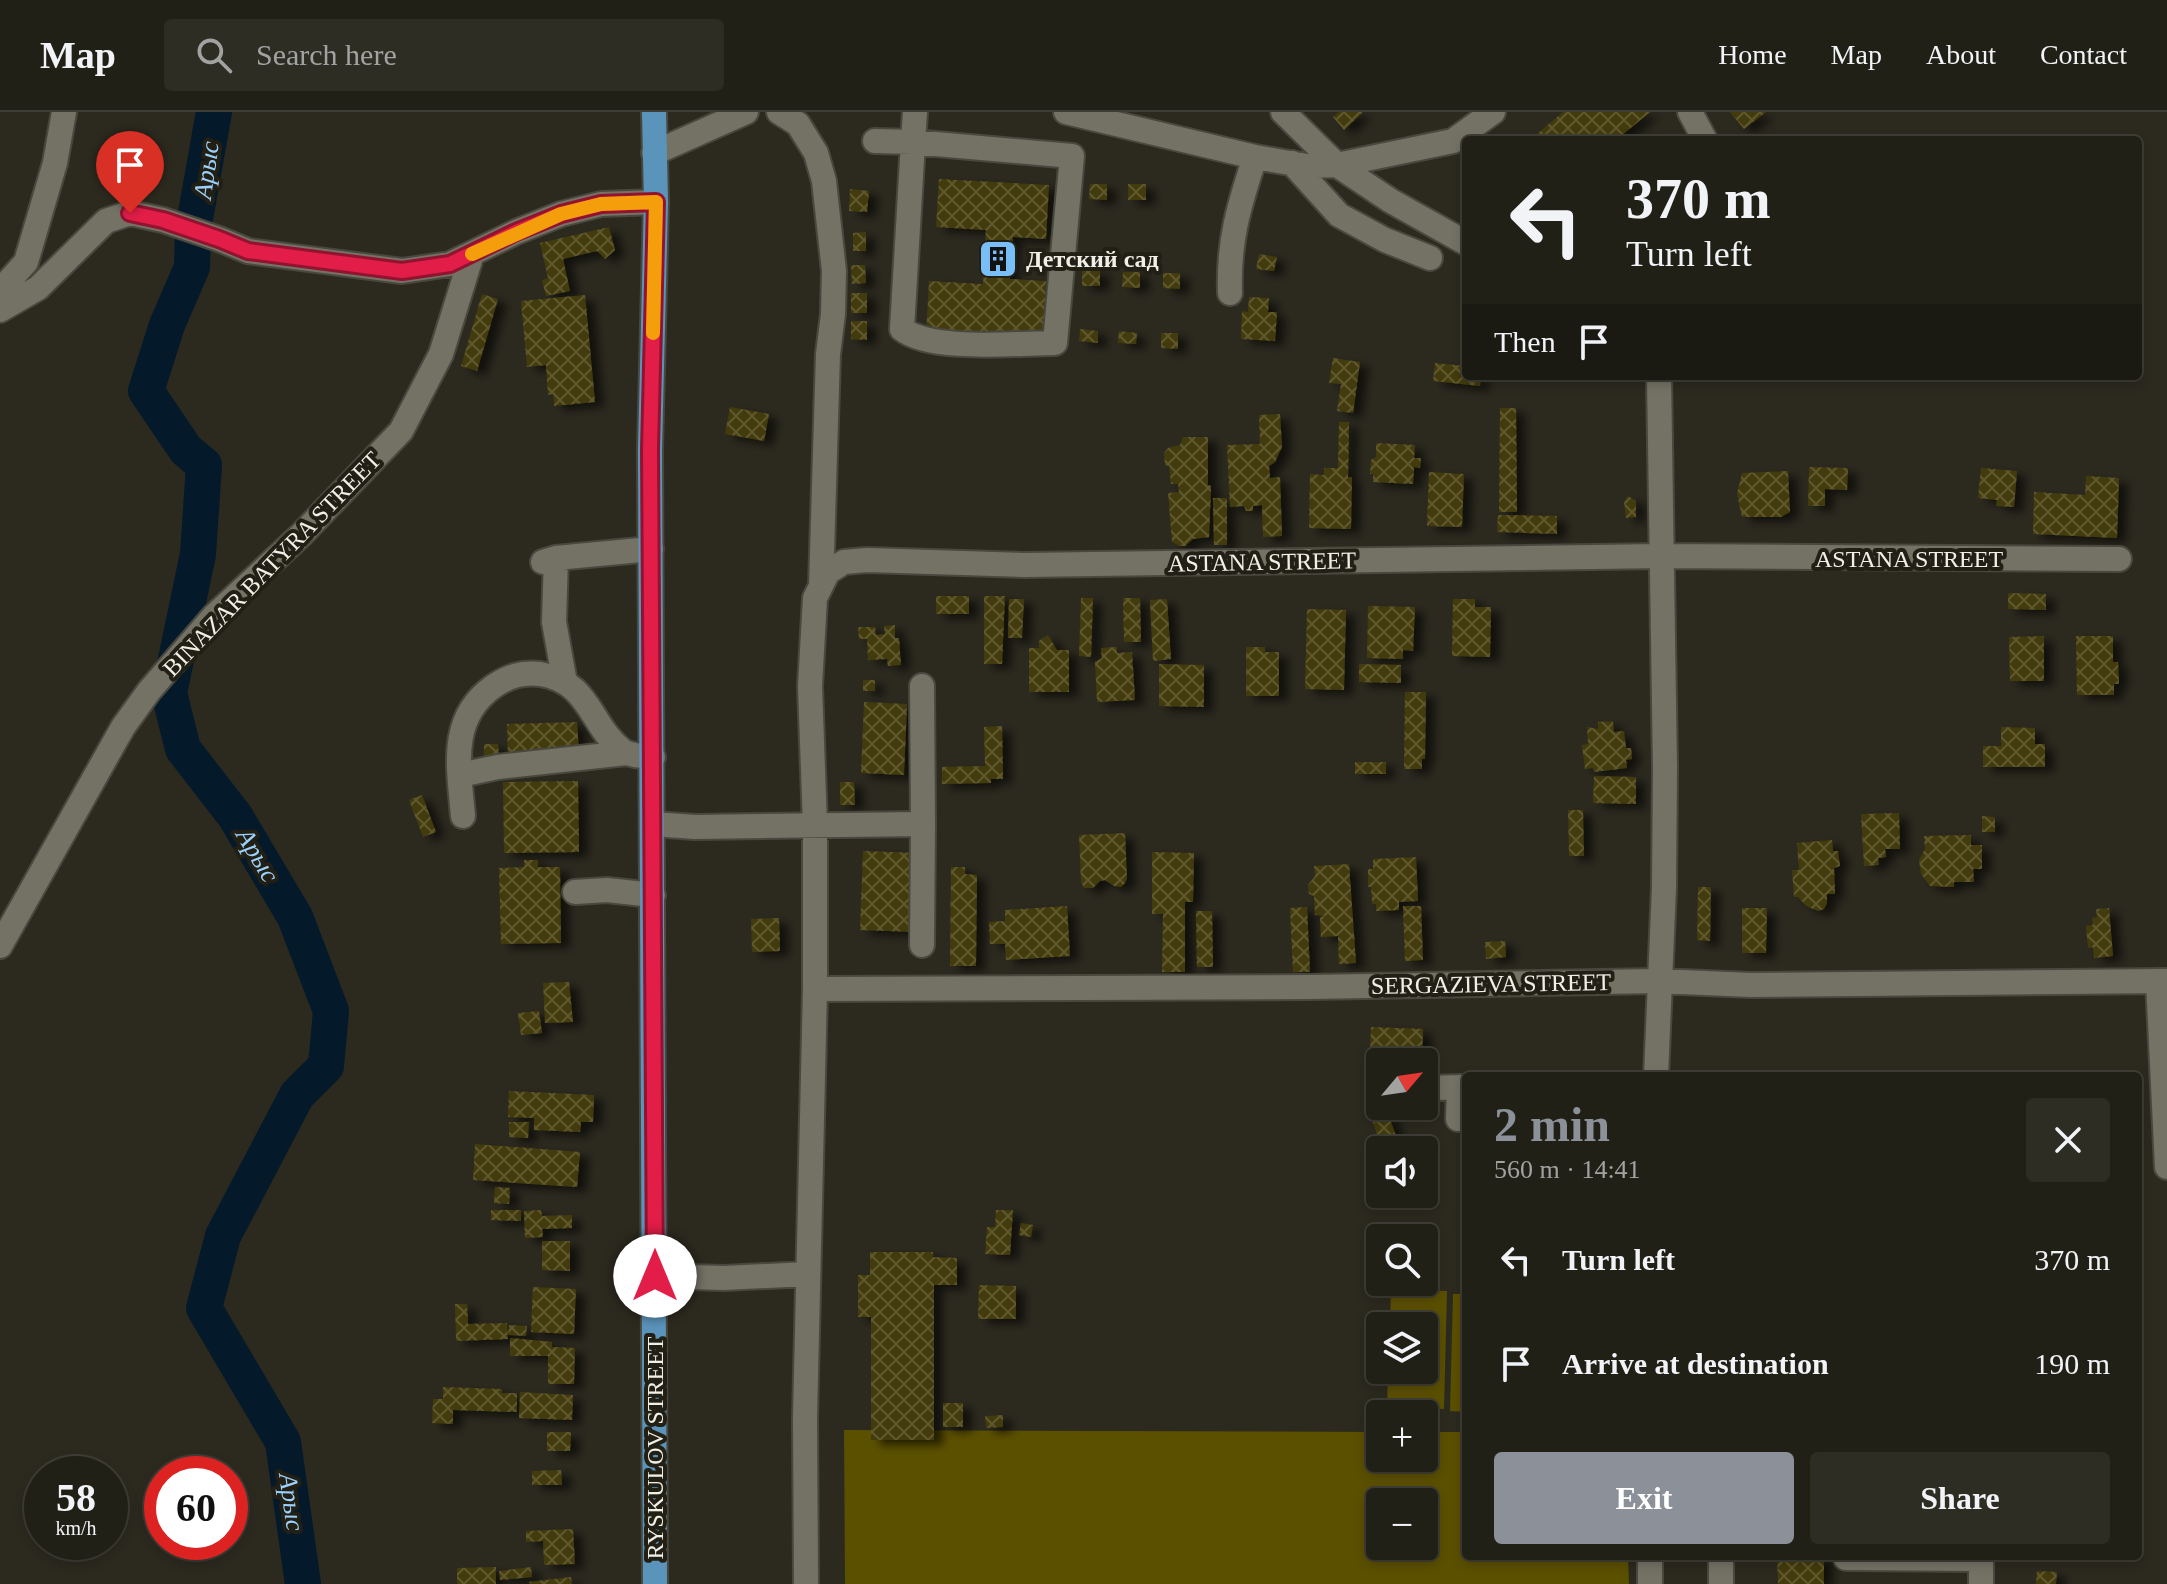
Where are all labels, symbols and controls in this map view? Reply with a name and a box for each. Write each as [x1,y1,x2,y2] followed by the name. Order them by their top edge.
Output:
[164,19,724,91] search box
[192,33,236,77] icon: search
[40,34,116,76] text: Map
[256,38,397,71] text: Search here
[1718,39,1787,70] text: Home
[1831,39,1882,70] text: Map
[1926,39,1996,70] text: About
[2040,39,2127,70] text: Contact
[96,131,164,213] pin
[188,139,225,203] water label: Арыс
[108,143,152,187] icon: arrive
[1494,168,1598,272] icon: left
[1626,168,1771,230] text: 370 m
[1626,234,1752,274] text: Turn left
[977,238,1019,280] building icon: Детский сад
[1026,246,1159,272] place label: Детский сад
[1572,320,1616,364] icon: arrive
[1494,325,1556,358] text: Then
[158,446,386,681] street label: BINAZAR BATYRA STREET
[1815,546,2003,572] street label: ASTANA STREET
[1168,547,1357,577] street label: ASTANA STREET
[229,821,285,888] water label: Арыс
[1371,969,1612,999] street label: SERGAZIEVA STREET
[1366,1048,1438,1120] north arrow
[1366,1048,1438,1560] map controls
[1494,1098,1610,1151] text: 2 min
[2026,1098,2110,1182] button: close
[1366,1136,1438,1208] button: sound
[1494,1155,1641,1184] text: 560 m · 14:41
[1366,1224,1438,1296] button: search
[613,1234,697,1318] position arrow
[1494,1238,1538,1282] icon: left
[1562,1243,1675,1276] text: Turn left
[2034,1243,2110,1276] text: 370 m
[1366,1312,1438,1384] button: layers
[642,1336,668,1559] street label: RYSKULOV STREET
[1494,1342,1538,1386] icon: arrive
[1562,1347,1829,1380] text: Arrive at destination
[2034,1347,2110,1380] text: 190 m
[1366,1400,1438,1472] button: +
[1494,1452,1794,1544] button: Exit
[1810,1452,2110,1544] button: Share
[144,1456,248,1560] speed limit sign: 60
[273,1469,310,1533] water label: Арыс
[56,1475,96,1520] text: 58
[1366,1488,1438,1560] button: −
[55,1517,97,1539] text: km/h

